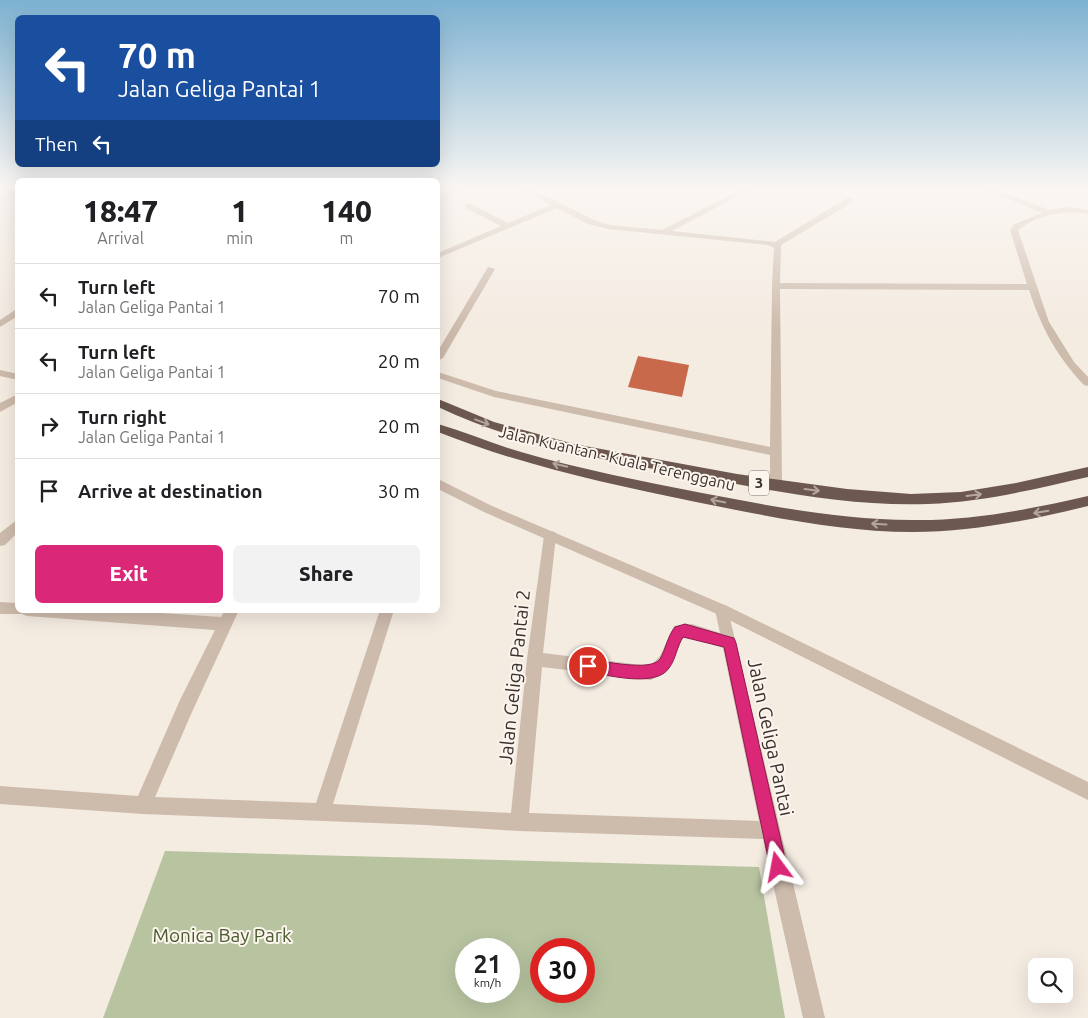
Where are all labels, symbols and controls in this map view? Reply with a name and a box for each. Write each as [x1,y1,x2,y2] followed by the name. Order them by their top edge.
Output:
[35,35,100,100] icon: left
[118,35,196,75] text: 70 m
[118,76,321,101] text: Jalan Geliga Pantai 1
[88,130,116,158] icon: left
[35,133,78,155] text: Then
[83,194,158,228] text: 18:47
[231,194,248,228] text: 1
[321,194,372,228] text: 140
[97,229,144,247] text: Arrival
[226,229,253,247] text: min
[340,229,353,247] text: m
[78,276,156,298] text: Turn left
[35,282,63,310] icon: left
[378,285,420,307] text: 70 m
[78,298,226,316] text: Jalan Geliga Pantai 1
[78,341,156,363] text: Turn left
[35,347,63,375] icon: left
[378,350,420,372] text: 20 m
[78,363,226,381] text: Jalan Geliga Pantai 1
[78,406,166,428] text: Turn right
[35,412,63,440] icon: right
[378,415,420,437] text: 20 m
[474,418,489,427] one-way arrow
[497,422,737,494] street label: Jalan Kuantan - Kuala Terengganu
[78,428,226,446] text: Jalan Geliga Pantai 1
[552,460,568,469] one-way arrow
[749,470,769,496] road number: 3
[35,477,63,505] icon: arrive
[78,480,263,502] text: Arrive at destination
[378,480,420,502] text: 30 m
[804,485,820,495] one-way arrow
[966,490,982,500] one-way arrow
[711,495,727,505] one-way arrow
[1033,508,1049,518] one-way arrow
[871,519,887,528] one-way arrow
[35,545,223,603] button: Exit
[233,545,420,603] button: Share
[494,589,534,765] street label: Jalan Geliga Pantai 2
[567,645,609,687] pin
[574,652,602,680] icon: arrive
[744,656,798,818] street label: Jalan Geliga Pantai
[751,840,803,892] position arrow
[152,924,292,946] park label: Monica Bay Park
[530,938,595,1003] speed limit sign: 30
[473,950,502,978] text: 21
[1028,958,1073,1003] map controls
[1028,958,1073,1003] button: search
[474,976,501,989] text: km/h

